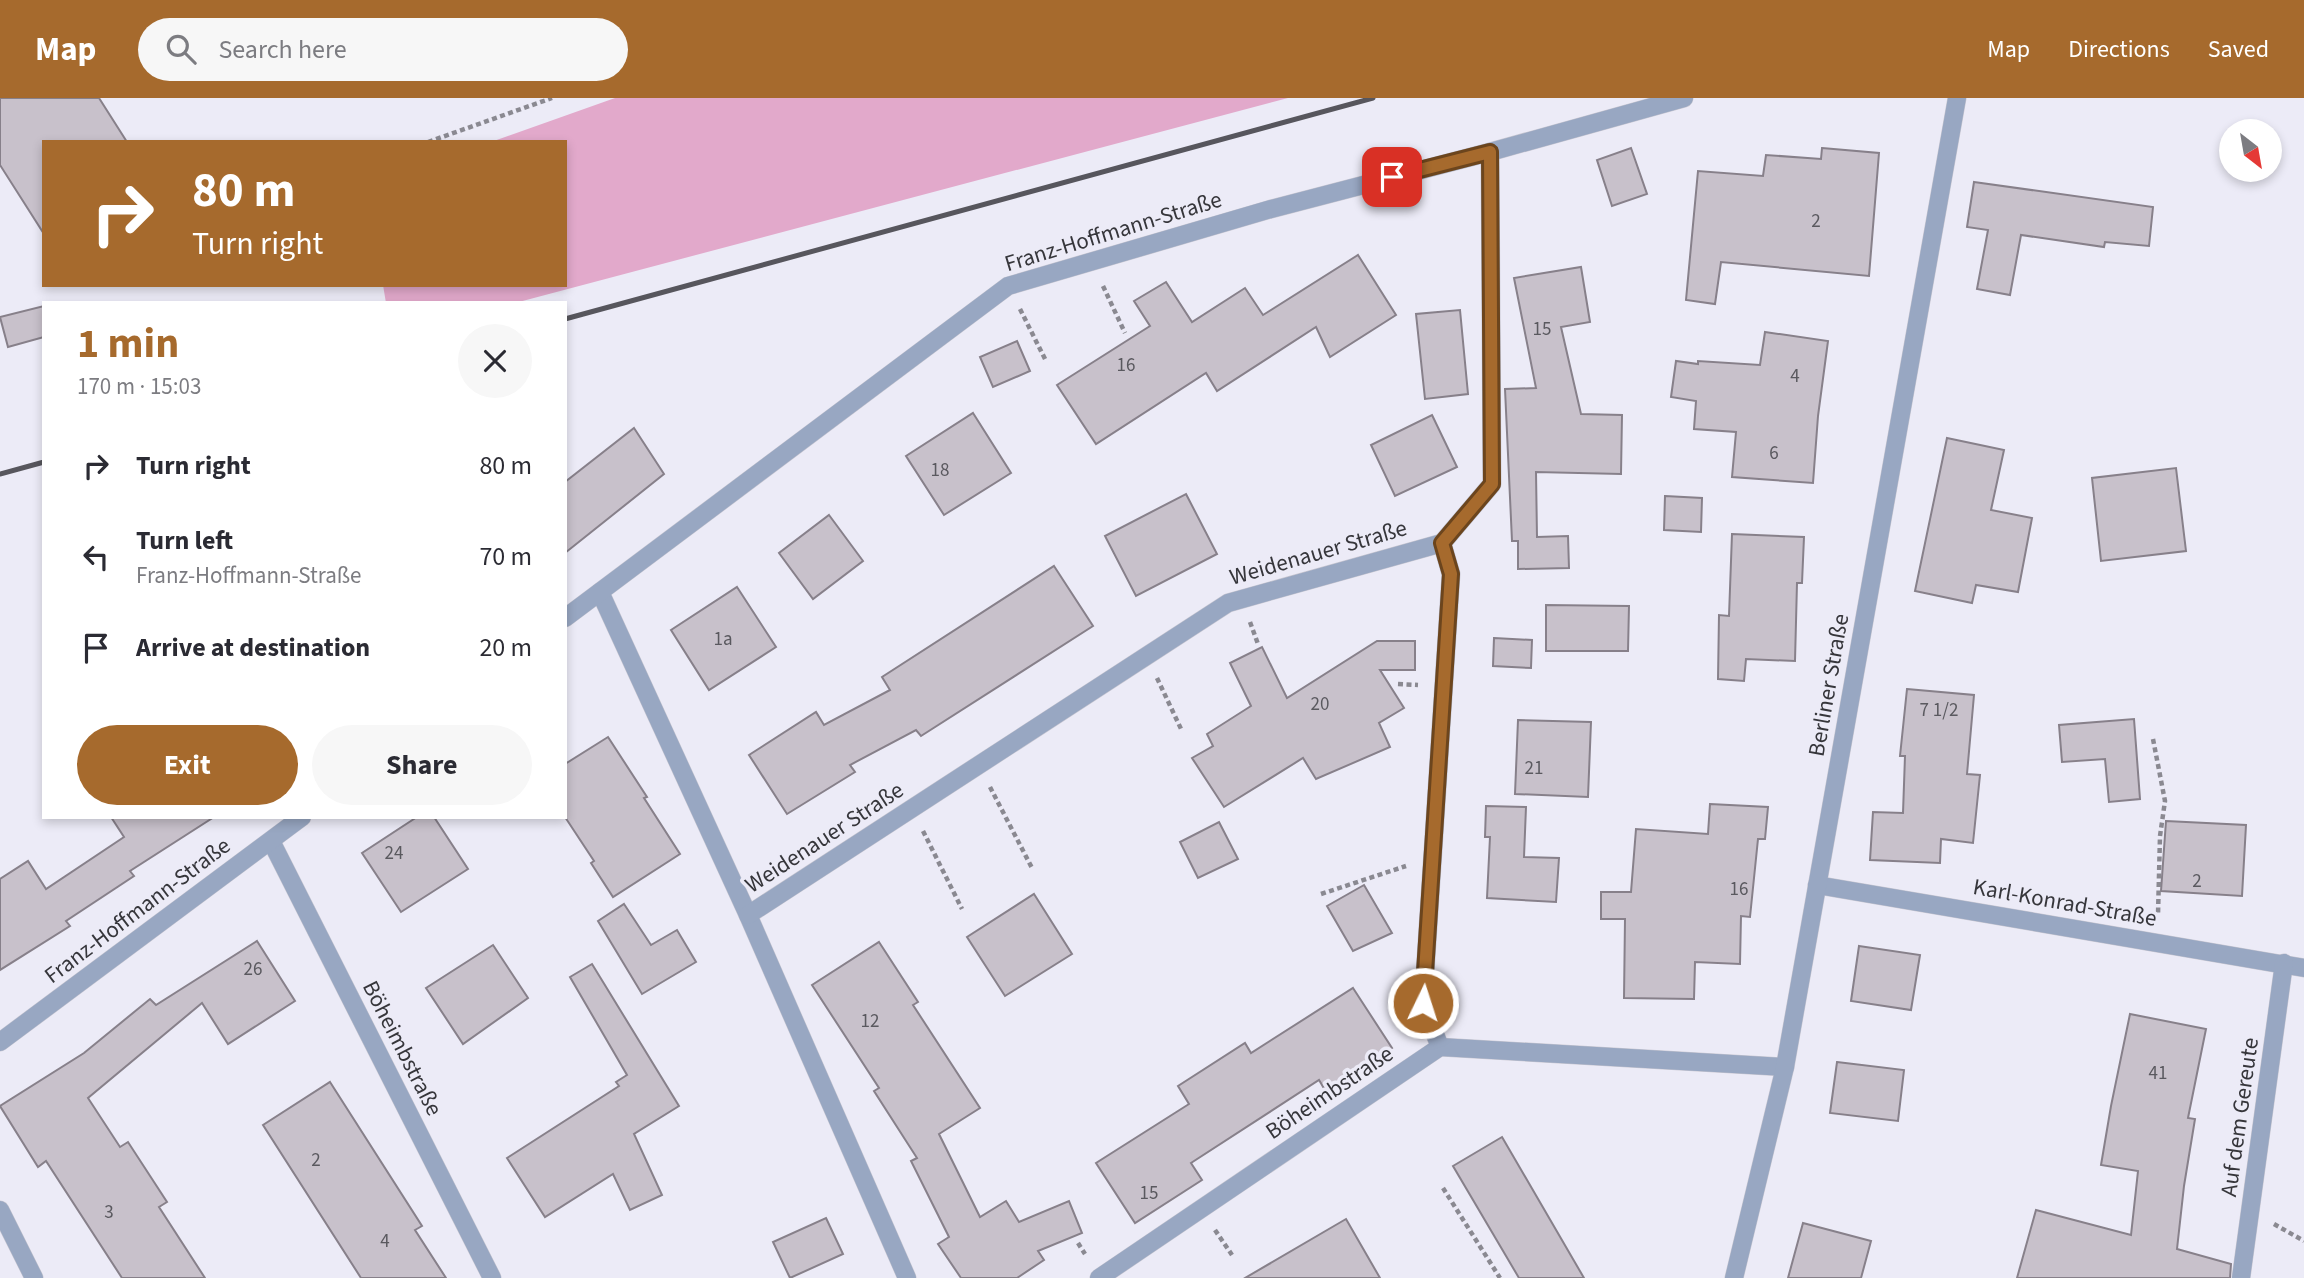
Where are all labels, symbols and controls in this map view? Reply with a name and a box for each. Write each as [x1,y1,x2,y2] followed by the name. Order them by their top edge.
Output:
[138,18,628,81] search box
[35,26,96,73] text: Map
[162,30,200,68] icon: search
[218,31,347,68] text: Search here
[1987,32,2030,67] text: Map
[2068,32,2170,67] text: Directions
[2208,32,2269,67] text: Saved
[2219,119,2282,182] north arrow
[2219,119,2282,182] map controls
[1362,147,1422,207] pin
[192,156,296,226] text: 80 m
[1373,158,1411,196] icon: arrive
[77,168,168,259] icon: right
[1000,183,1226,280] street label: Franz-Hoffmann-Straße
[1811,208,1821,235] house number: 2
[192,221,323,267] text: Turn right
[77,314,179,374] text: 1 min
[1533,316,1551,343] house number: 15
[458,324,532,398] button: close
[1117,352,1135,379] house number: 16
[1790,363,1800,390] house number: 4
[77,370,201,403] text: 170 m · 15:03
[1769,440,1779,467] house number: 6
[77,447,115,485] icon: right
[136,447,251,484] text: Turn right
[479,447,532,484] text: 80 m
[931,457,949,484] house number: 18
[1226,511,1411,594] street label: Weidenauer Straße
[136,522,233,559] text: Turn left
[77,538,115,576] icon: left
[479,538,532,575] text: 70 m
[136,559,362,592] text: Franz-Hoffmann-Straße
[1800,611,1857,759] street label: Berliner Straße
[713,626,733,653] house number: 1a
[77,629,115,667] icon: arrive
[136,629,370,666] text: Arrive at destination
[479,629,532,666] text: 20 m
[1311,691,1329,718] house number: 20
[1920,697,1958,724] house number: 7 1/2
[77,725,298,805] button: Exit
[312,725,532,805] button: Share
[1525,755,1543,782] house number: 21
[738,774,910,901] street label: Weidenauer Straße
[37,829,237,991] street label: Franz-Hoffmann-Straße
[385,840,403,867] house number: 24
[2192,868,2202,895] house number: 2
[1971,870,2159,935] street label: Karl-Konrad-Straße
[1730,876,1748,903] house number: 16
[244,956,262,983] house number: 26
[1386,966,1460,1040] position arrow
[354,975,451,1122] street label: Böheimbstraße
[861,1008,879,1035] house number: 12
[2212,1035,2267,1199] street label: Auf dem Gereute
[1259,1037,1400,1147] street label: Böheimbstraße
[2149,1060,2167,1087] house number: 41
[311,1147,321,1174] house number: 2
[1140,1180,1158,1207] house number: 15
[104,1199,114,1226] house number: 3
[380,1228,390,1255] house number: 4

